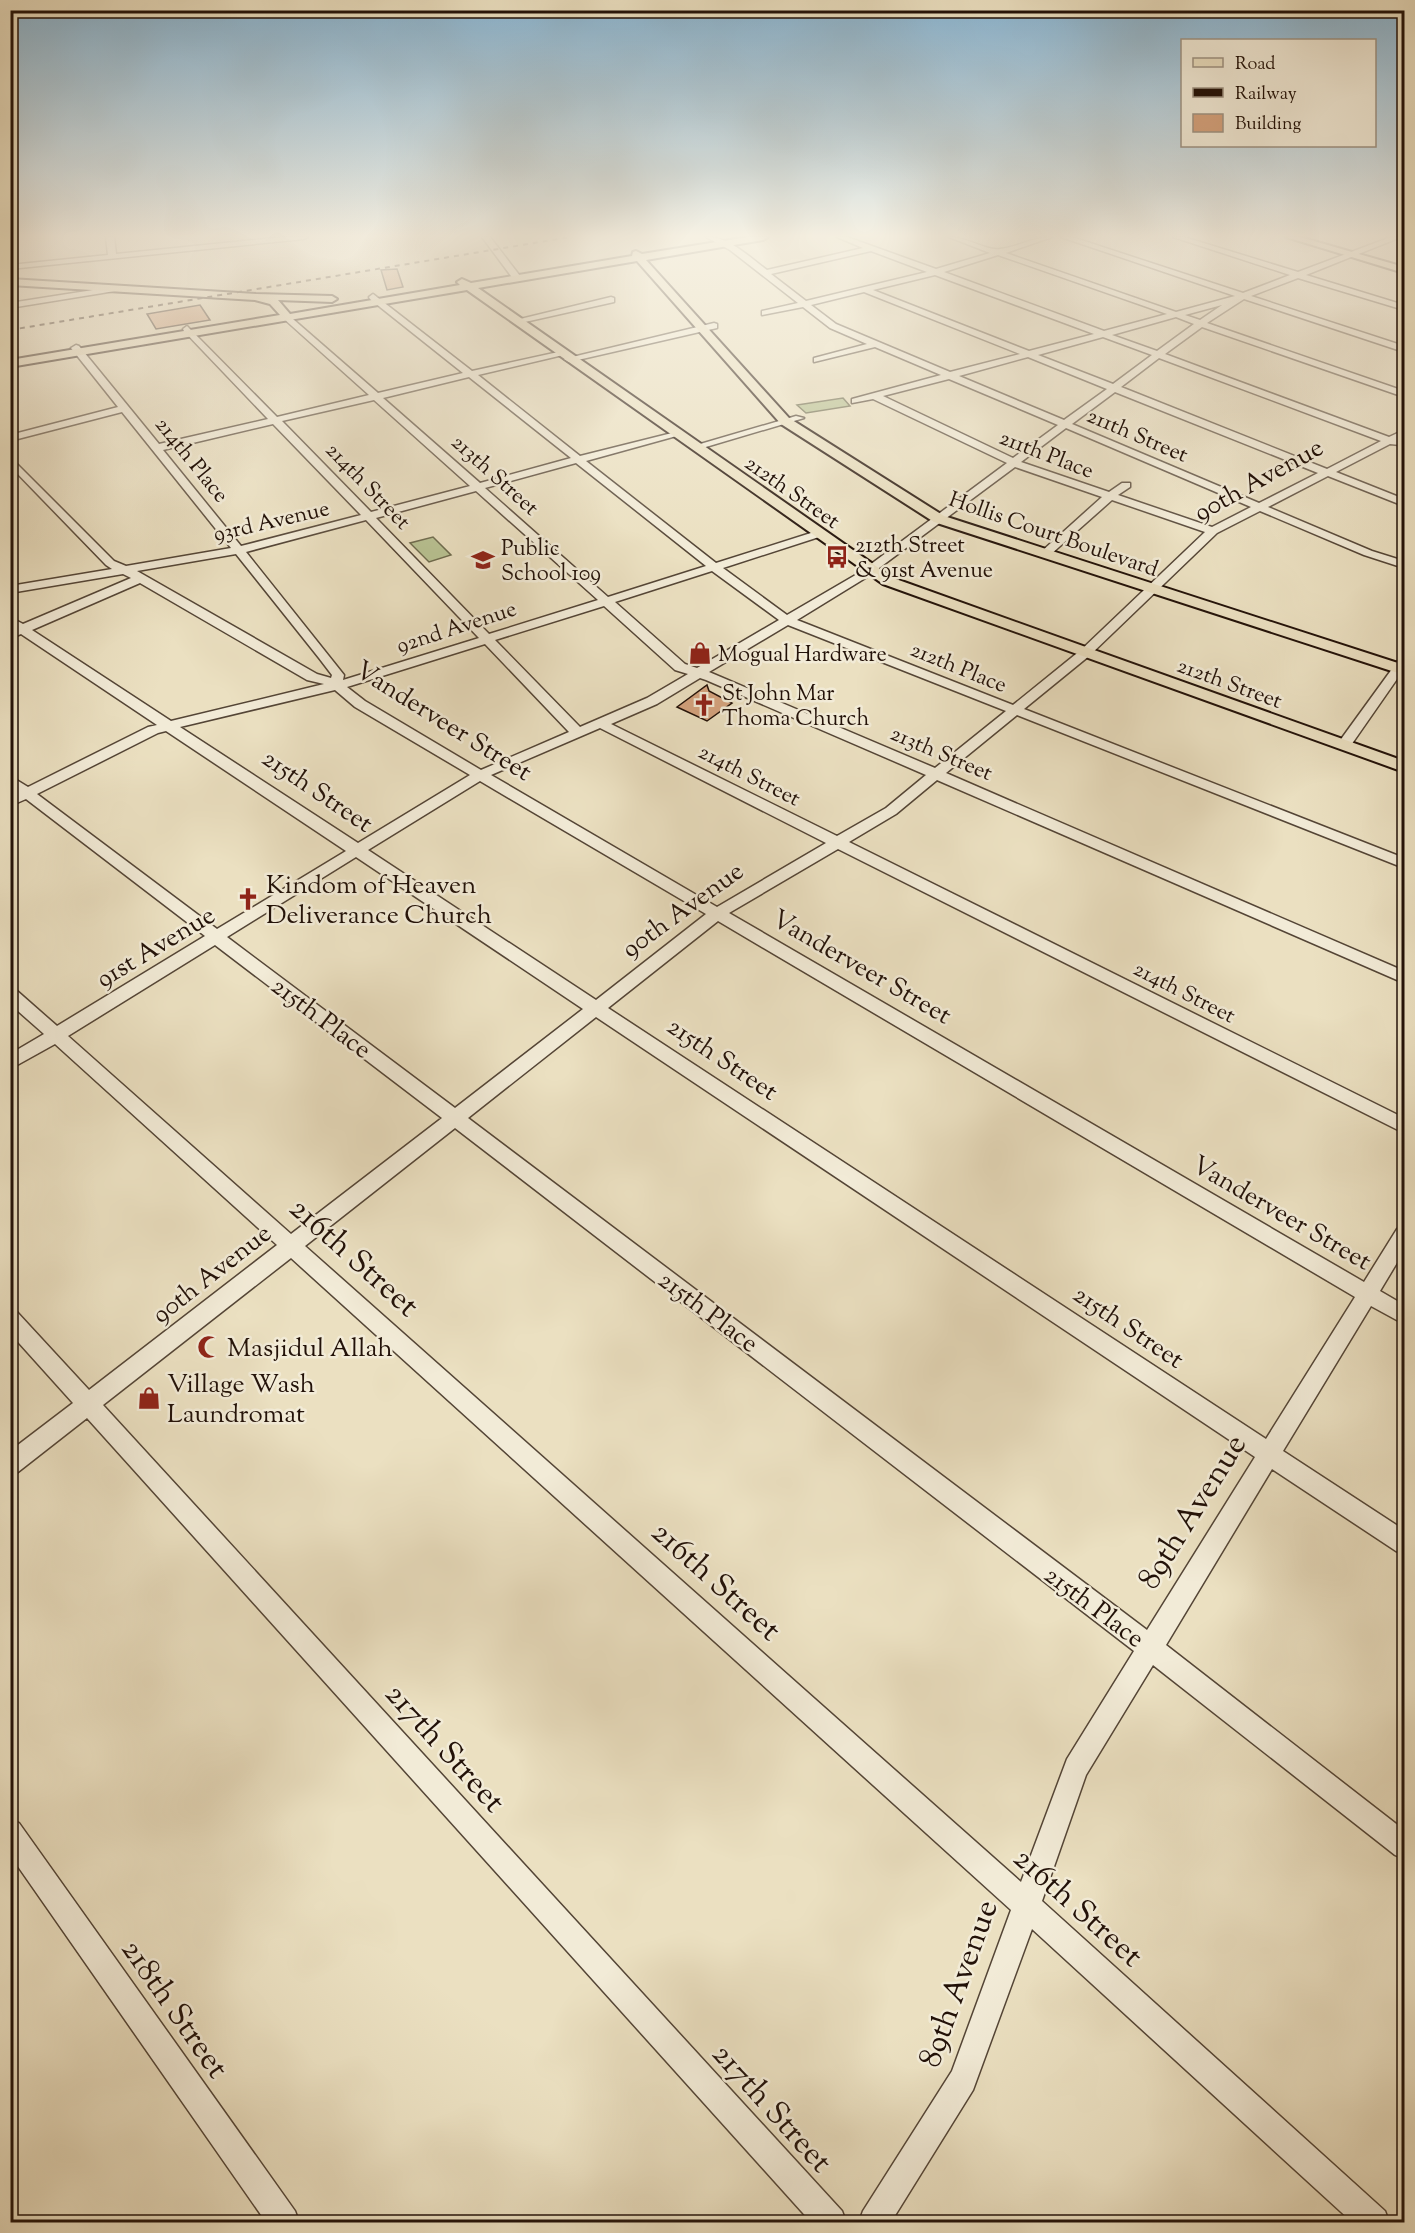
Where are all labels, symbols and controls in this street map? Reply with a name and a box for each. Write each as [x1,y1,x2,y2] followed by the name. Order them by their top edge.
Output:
[1181,39,1376,147] legend
[1235,52,1275,78] text: Road
[1235,82,1297,108] text: Railway
[1235,112,1301,138] text: Building
[1081,401,1193,473] street label: 211th Street
[146,411,235,511] street label: 214th Place
[994,423,1098,488] street label: 211th Place
[443,428,545,525] street label: 213th Street
[1188,430,1331,532] street label: 90th Avenue
[317,436,417,538] street label: 214th Street
[737,449,846,538] street label: 212th Street
[944,485,1162,587] street label: Hollis Court Boulevard
[210,494,333,552] street label: 93rd Avenue
[855,531,993,588] place label: 212th Street & 91st Avenue
[501,534,601,591] place label: Public School 109
[824,544,850,570] bus stop icon: 212th Street & 91st Avenue
[470,547,496,573] school or university icon: Public School 109
[393,594,521,663] street label: 92nd Avenue
[905,635,1011,703] street label: 212th Place
[687,640,713,666] shop icon: Mogual Hardware
[718,640,887,672] place label: Mogual Hardware
[1172,651,1287,719] street label: 212th Street
[347,653,538,791] street label: Vanderveer Street
[722,679,869,736] place label: St John Mar Thoma Church
[691,692,717,718] church icon: St John Mar Thoma Church
[885,719,997,791] street label: 213th Street
[692,737,806,816] street label: 214th Street
[254,741,380,843] street label: 215th Street
[615,854,752,968] street label: 90th Avenue
[266,868,492,935] place label: Kindom of Heaven Deliverance Church
[235,886,261,912] church icon: Kindom of Heaven Deliverance Church
[90,898,223,998] street label: 91st Avenue
[764,902,958,1035] street label: Vanderveer Street
[1127,954,1241,1033] street label: 214th Street
[263,969,378,1069] street label: 215th Place
[659,1009,785,1111] street label: 215th Street
[1184,1148,1378,1281] street label: Vanderveer Street
[278,1187,428,1329] street label: 216th Street
[145,1216,280,1334] street label: 90th Avenue
[650,1263,765,1363] street label: 215th Place
[1065,1277,1191,1379] street label: 215th Street
[227,1331,393,1368] place label: Masjidul Allah
[196,1334,222,1360] mosque icon: Masjidul Allah
[167,1367,315,1434] place label: Village Wash Laundromat
[136,1385,162,1411] shop icon: Village Wash Laundromat
[1128,1426,1259,1599] street label: 89th Avenue
[640,1511,790,1653] street label: 216th Street
[1036,1558,1151,1658] street label: 215th Place
[373,1674,515,1824] street label: 217th Street
[1002,1837,1152,1979] street label: 216th Street
[908,1894,1011,2074] street label: 89th Avenue
[109,1931,239,2089] street label: 218th Street
[700,2034,842,2184] street label: 217th Street

